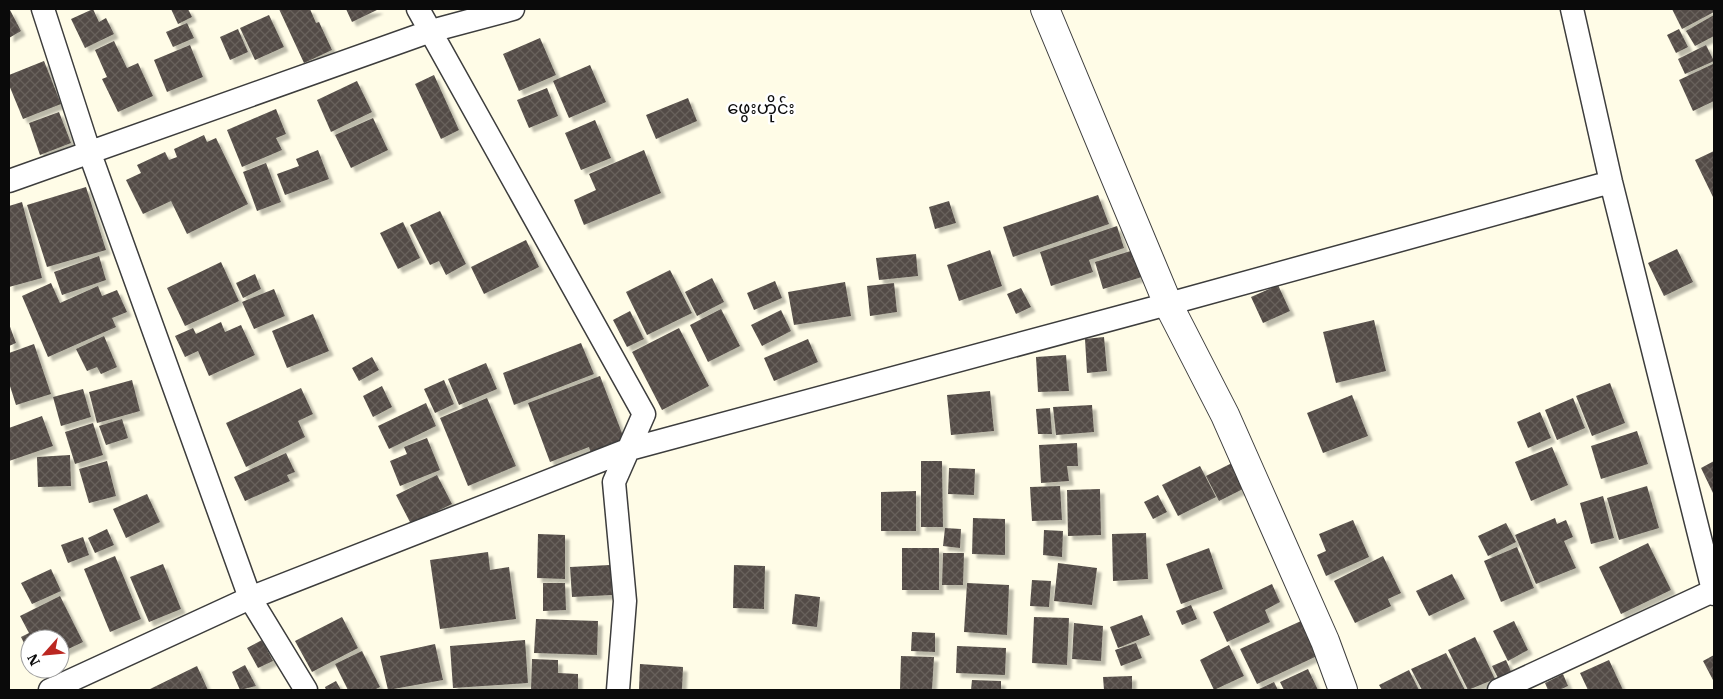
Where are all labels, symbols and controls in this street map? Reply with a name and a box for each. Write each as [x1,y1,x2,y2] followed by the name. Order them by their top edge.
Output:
[727,94,795,123] district label: ဖွေးဟိုင်း
[20,629,70,679] north arrow
[23,651,44,669] text: N

